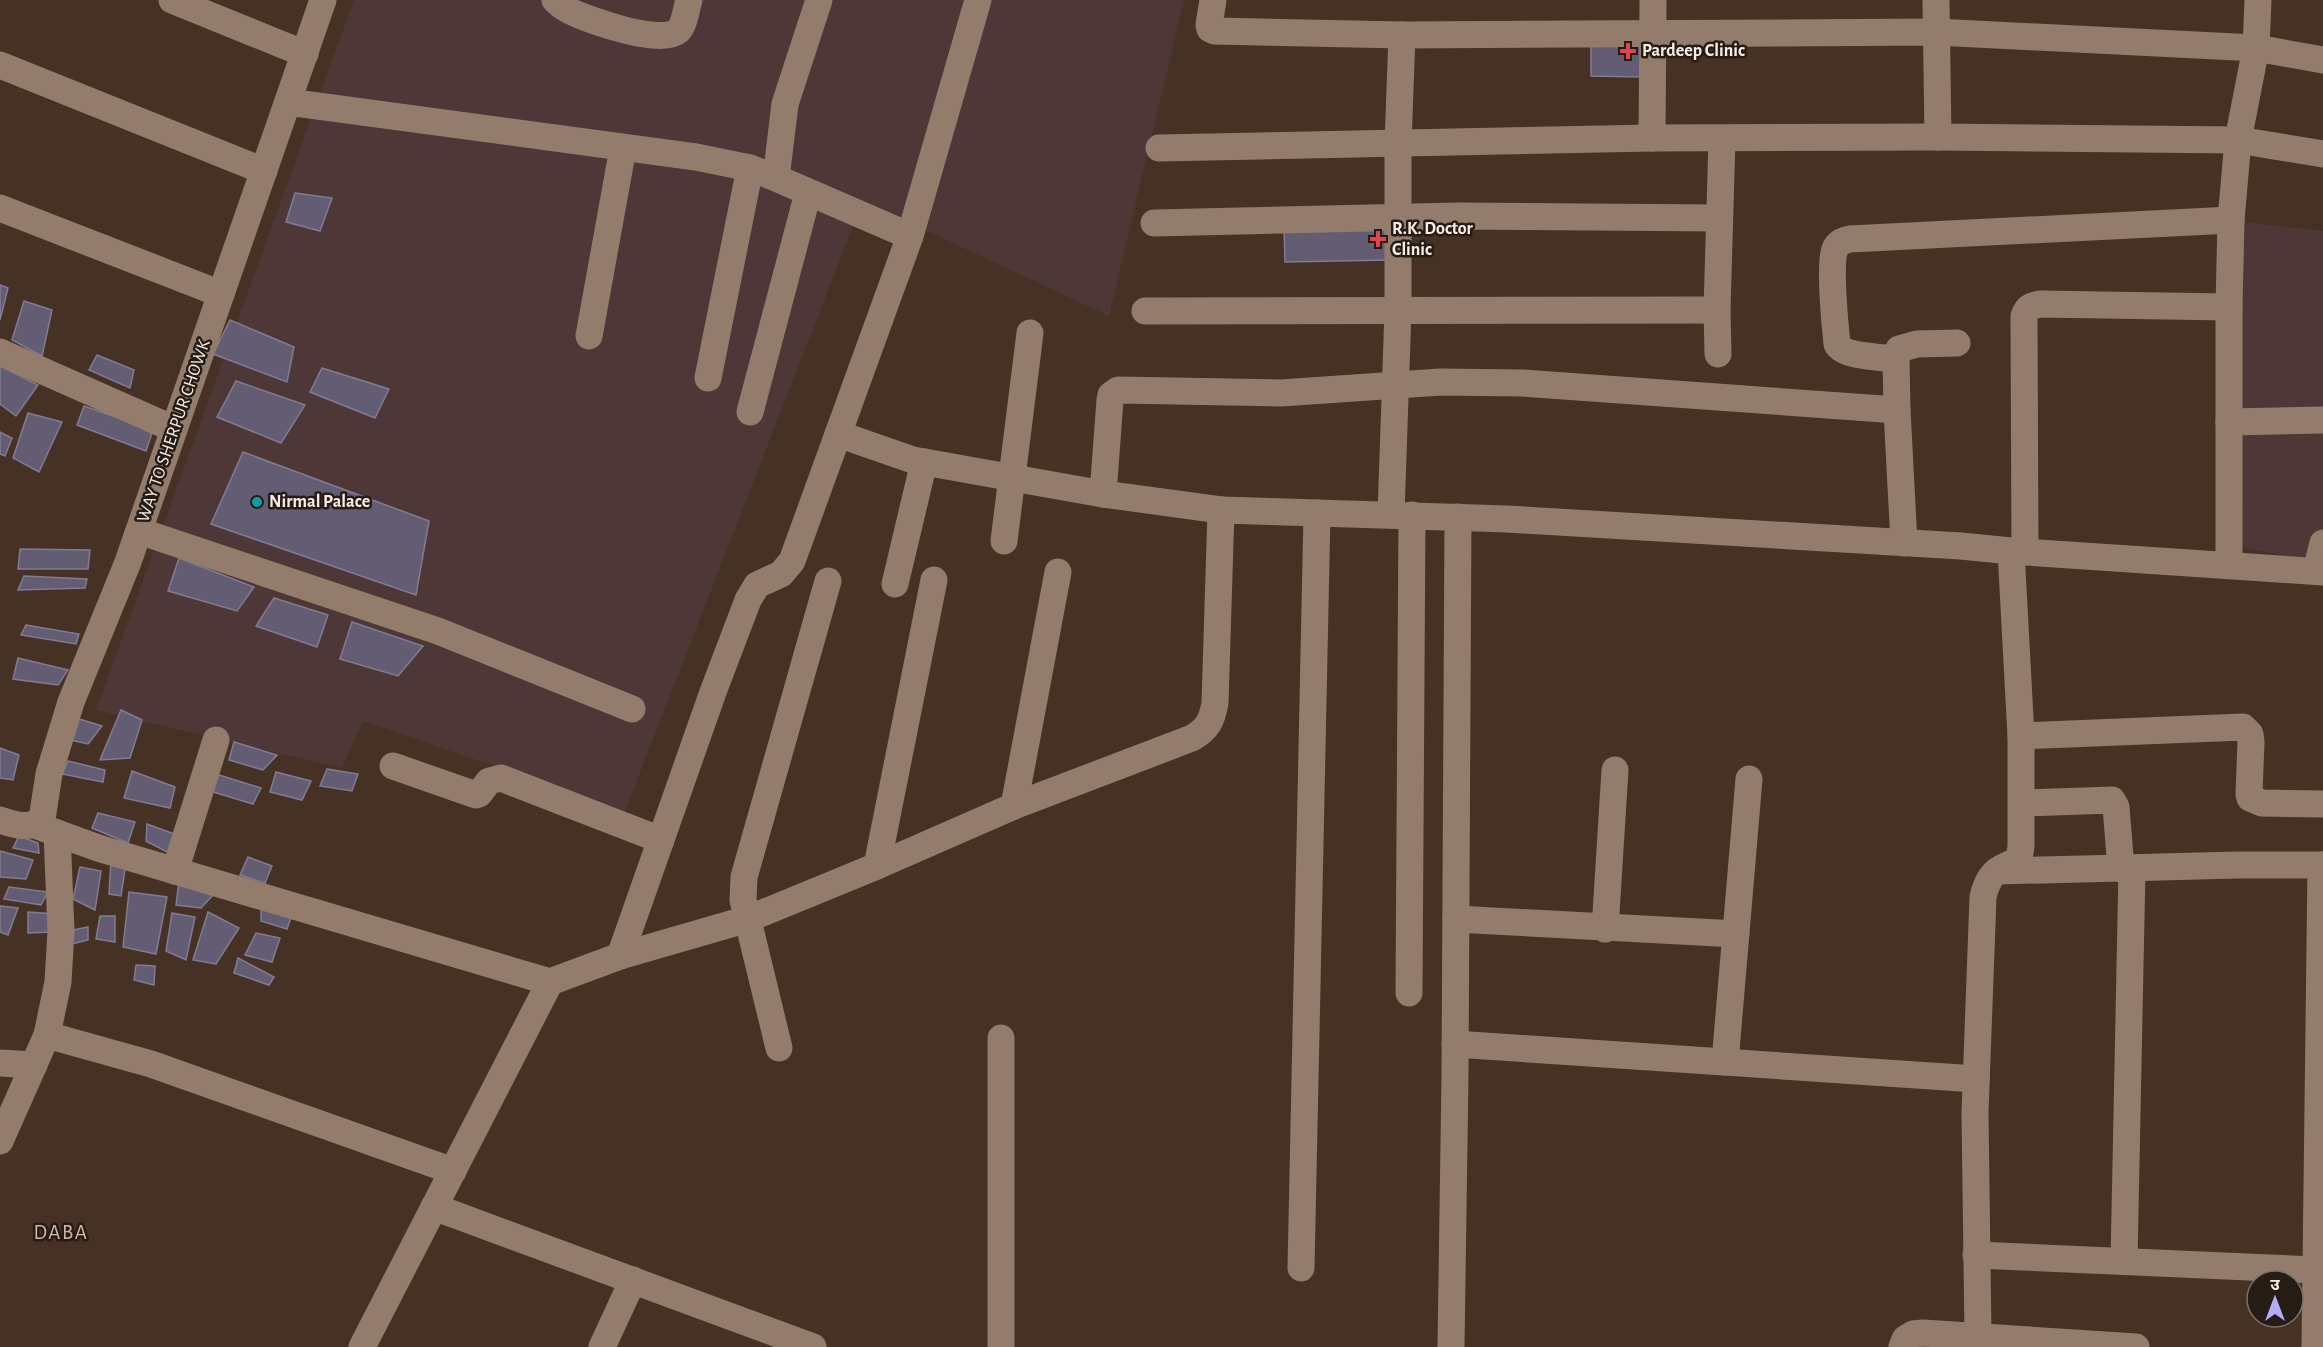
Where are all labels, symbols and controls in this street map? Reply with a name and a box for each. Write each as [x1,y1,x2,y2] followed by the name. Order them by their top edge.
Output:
[1619,42,1637,60] marker: Pardeep Clinic
[1642,42,1745,60] place label: Pardeep Clinic
[1392,220,1474,259] place label: R.K. Doctor Clinic
[1369,230,1387,248] marker: R.K. Doctor Clinic
[134,337,214,525] street label: WAY TO SHERPUR CHOWK
[269,493,370,511] place label: Nirmal Palace
[250,495,264,509] marker: Nirmal Palace
[34,1222,88,1243] district label: DABA
[2245,1269,2305,1329] north arrow
[2270,1277,2280,1293] text: उ

